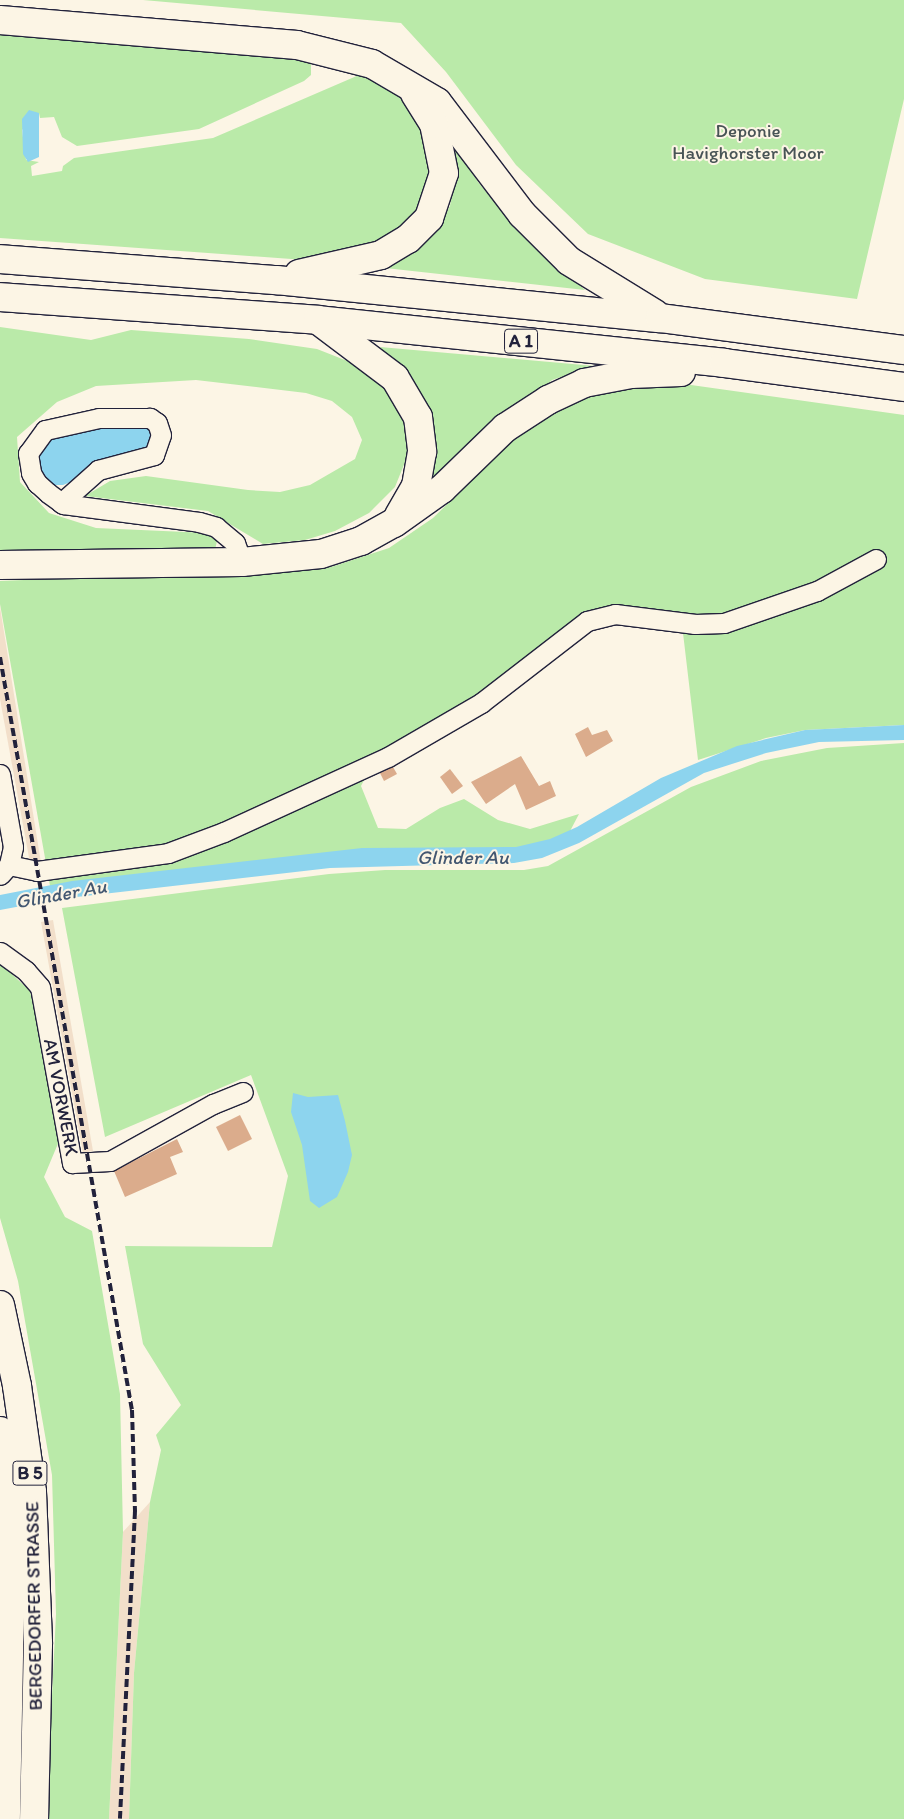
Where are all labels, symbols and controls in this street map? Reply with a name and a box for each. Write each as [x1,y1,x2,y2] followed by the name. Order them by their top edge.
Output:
[672,120,824,164] park label: Deponie Havighorster Moor
[504,326,538,356] road number: A 1
[417,845,509,869] water label: Glinder Au
[14,874,108,914] water label: Glinder Au
[39,1037,83,1157] street label: AM VORWERK
[11,1458,49,1489] road number: B 5
[21,1501,47,1711] street label: BERGEDORFER STRASSE

